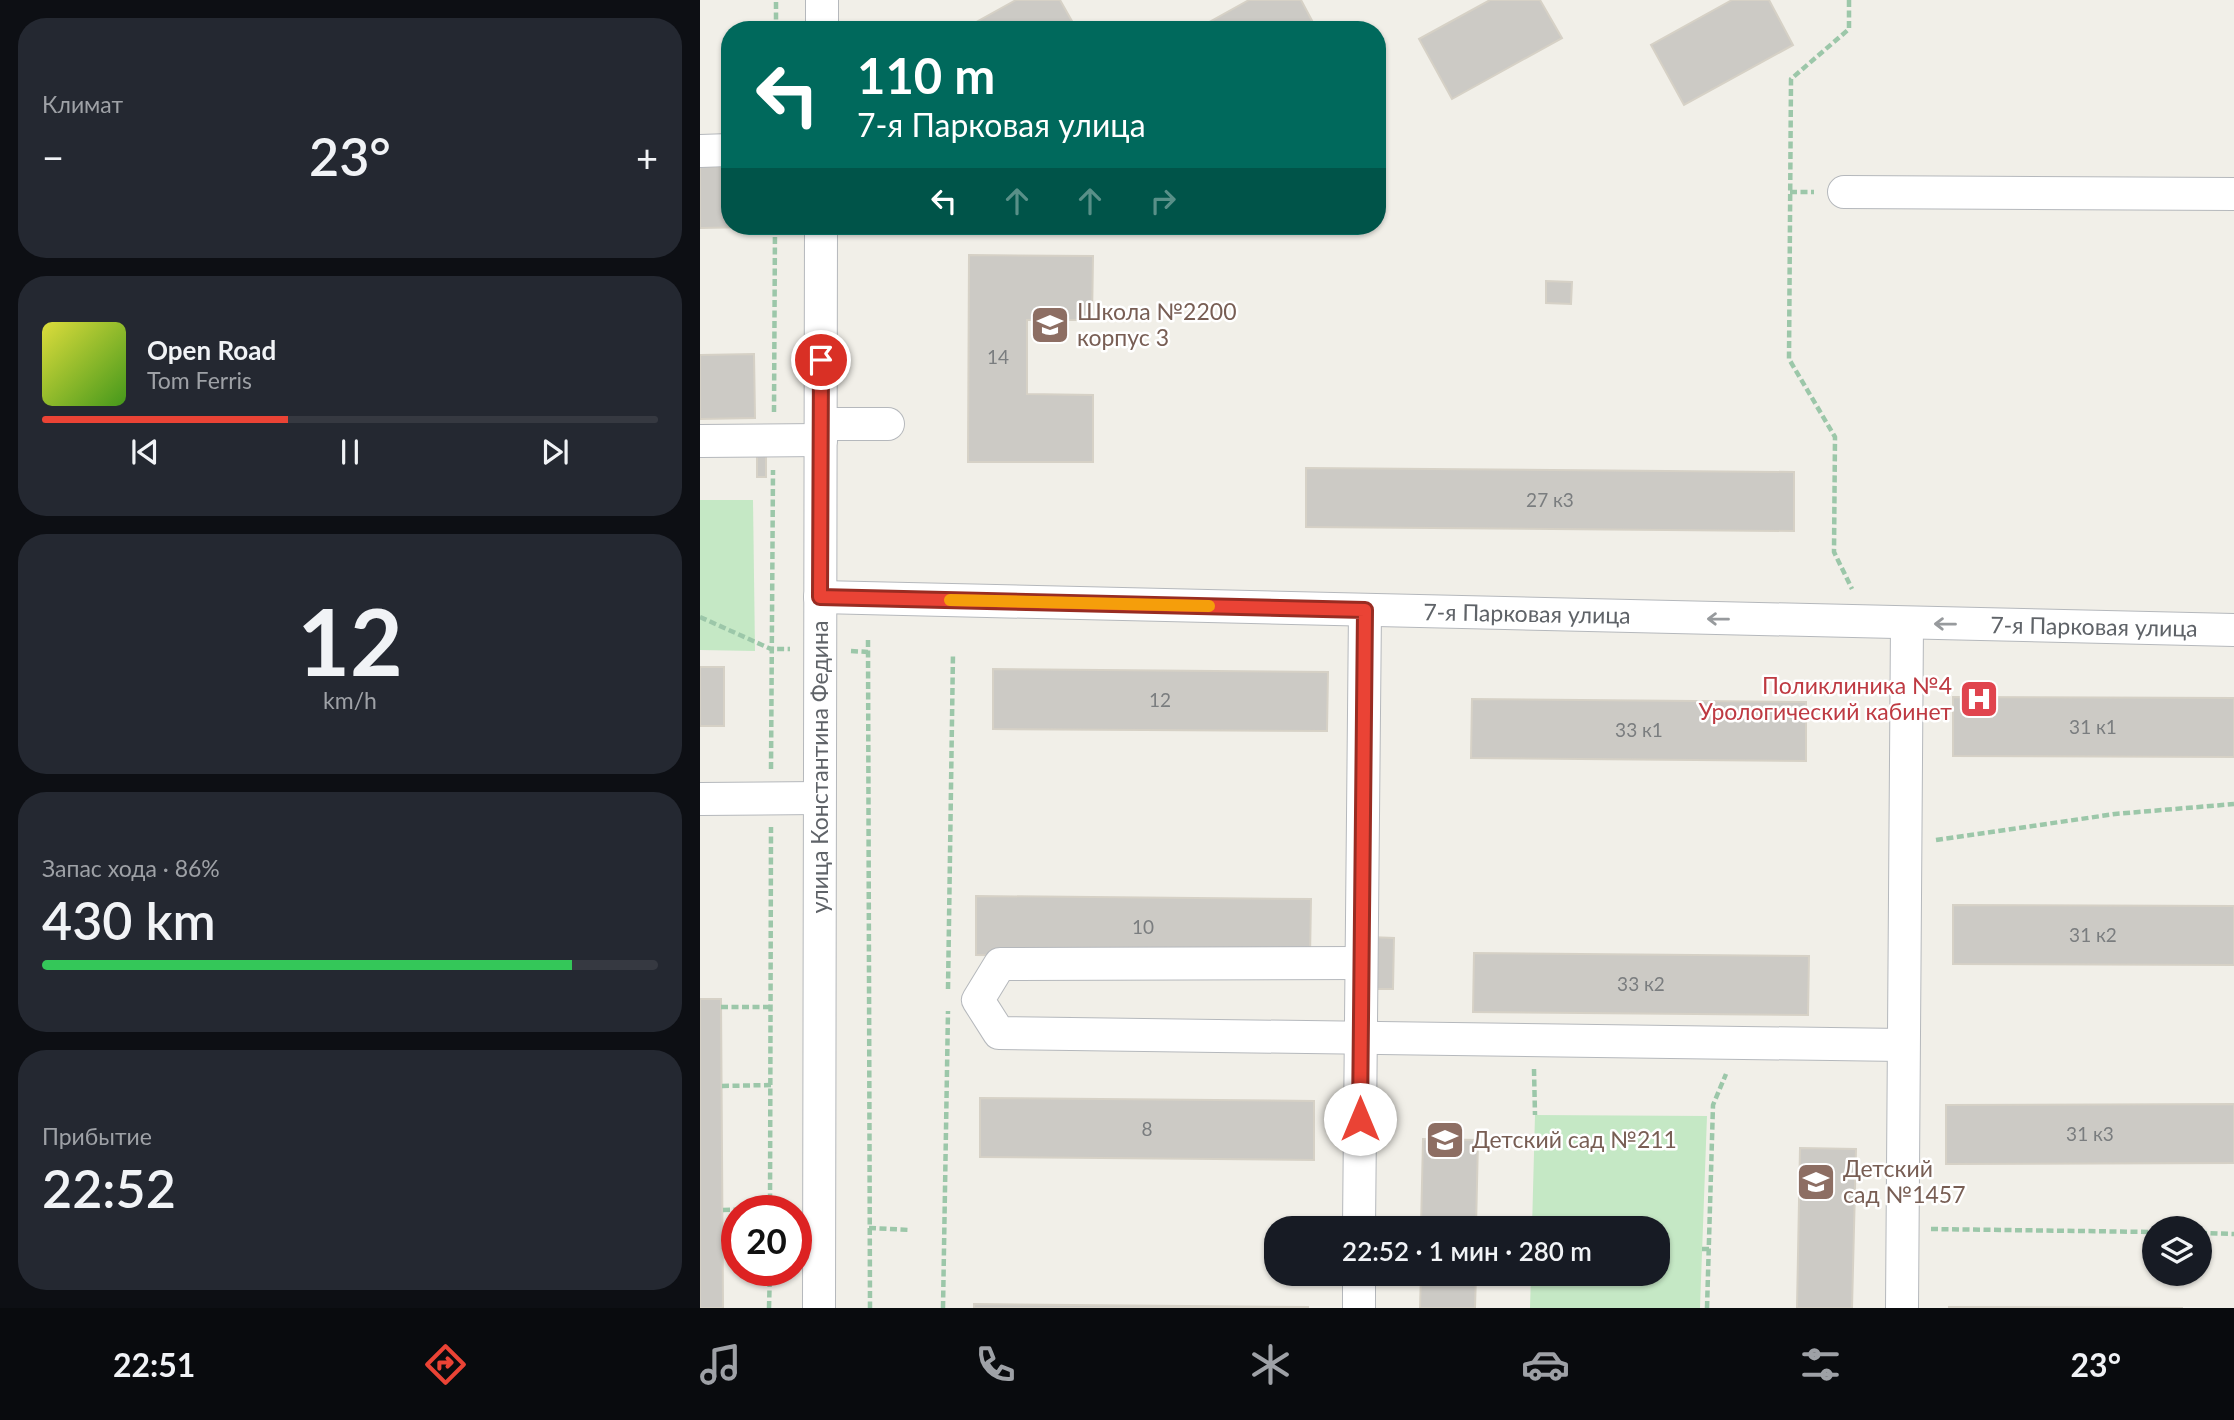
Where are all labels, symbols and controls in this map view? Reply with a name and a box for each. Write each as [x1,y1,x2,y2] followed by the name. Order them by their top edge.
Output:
[857,46,995,104] text: 110 m
[742,49,833,140] icon: left
[42,90,123,118] text: Климат
[857,105,1146,144] text: 7-я Парковая улица
[309,125,391,187] text: 23°
[42,134,64,180] text: −
[636,134,658,180] text: +
[925,182,963,220] icon: left
[998,182,1036,220] icon: ahead
[1071,182,1109,220] icon: ahead
[1144,182,1182,220] icon: right
[1077,297,1236,351] place label: Школа №2200 корпус 3
[1029,304,1071,346] school or university icon: Школа №2200 корпус 3
[791,330,851,390] pin
[147,334,276,366] text: Open Road
[802,341,840,379] icon: arrive
[987,345,1009,368] house number: 14
[147,366,252,394] text: Tom Ferris
[126,433,164,471] icon: previous
[331,433,369,471] icon: pause
[536,433,574,471] icon: next
[1526,488,1574,511] house number: 27 к3
[297,586,403,695] text: 12
[1423,597,1631,629] street label: 7-я Парковая улица
[1990,610,2198,642] street label: 7-я Парковая улица
[1707,612,1730,625] one-way arrow
[1934,618,1957,631] one-way arrow
[805,621,833,913] street label: улица Константина Федина
[1699,671,1952,725] place label: Поликлиника №4 Урологический кабинет
[1958,678,2000,720] hospital icon: Поликлиника №4 Урологический кабинет
[323,686,377,714] text: km/h
[1149,688,1171,711] house number: 12
[2069,715,2117,738] house number: 31 к1
[1615,718,1663,741] house number: 33 к1
[42,854,220,882] text: Запас хода · 86%
[42,889,216,951] text: 430 km
[1132,915,1154,938] house number: 10
[2069,923,2117,946] house number: 31 к2
[1617,972,1665,995] house number: 33 к2
[1323,1082,1397,1156] position arrow
[1141,1117,1153,1140] house number: 8
[1424,1119,1466,1161] school or university icon: Детский сад №211
[42,1122,152,1150] text: Прибытие
[2066,1122,2114,1145] house number: 31 к3
[1472,1125,1677,1153] place label: Детский сад №211
[1843,1154,1966,1208] place label: Детский сад №1457
[42,1157,176,1219] text: 22:52
[1795,1161,1837,1203] school or university icon: Детский сад №1457
[721,1195,812,1286] speed limit sign: 20
[2142,1216,2212,1286] map controls
[2142,1216,2212,1286] button: layers
[1342,1235,1592,1267] text: 22:52 · 1 мин · 280 m
[421,1340,470,1389] icon: directions
[696,1340,745,1389] icon: music
[971,1340,1020,1389] icon: phone
[1246,1340,1295,1389] icon: climate
[1521,1340,1570,1389] icon: car
[1796,1340,1845,1389] icon: filters
[113,1345,195,1384] text: 22:51
[2071,1345,2121,1384] text: 23°

